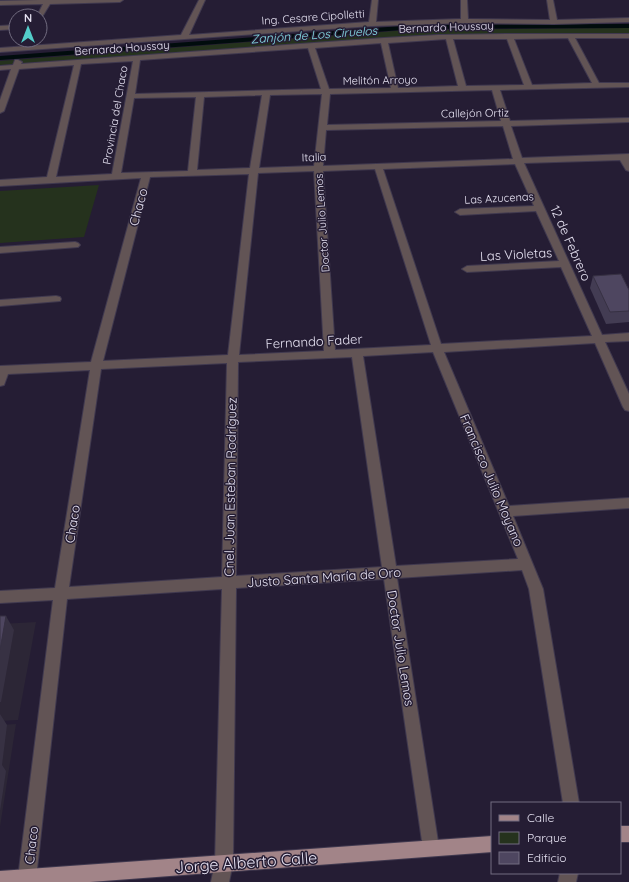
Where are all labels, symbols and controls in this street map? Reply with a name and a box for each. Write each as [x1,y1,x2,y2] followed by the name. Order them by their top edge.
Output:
[261,6,365,28] street label: Ing. Cesare Cipolletti
[8,8,48,48] north arrow
[24,11,32,25] text: N
[398,18,494,36] street label: Bernardo Houssay
[250,23,379,46] water label: Zanjón de Los Ciruelos
[74,38,170,58] street label: Bernardo Houssay
[99,64,131,166] street label: Provincia del Chaco
[343,72,418,88] street label: Melitón Arroyo
[441,105,509,121] street label: Callejón Ortiz
[301,150,327,164] street label: Italia
[312,173,332,273] street label: Doctor Julio Lemos
[125,186,151,228] street label: Chaco
[464,189,534,207] street label: Las Azucenas
[547,203,595,284] street label: 12 de Febrero
[479,244,553,264] street label: Las Violetas
[265,330,363,352] street label: Fernando Fader
[220,397,240,577] street label: Cnel. Juan Esteban Rodríguez
[457,411,527,549] street label: Francisco Julio Moyano
[61,504,83,544] street label: Chaco
[246,564,402,590] street label: Justo Santa María de Oro
[384,589,418,707] street label: Doctor Julio Lemos
[491,802,621,874] legend
[527,810,555,825] text: Calle
[21,825,41,865] street label: Chaco
[527,830,567,845] text: Parque
[174,847,318,877] street label: Jorge Alberto Calle
[527,850,567,865] text: Edificio

